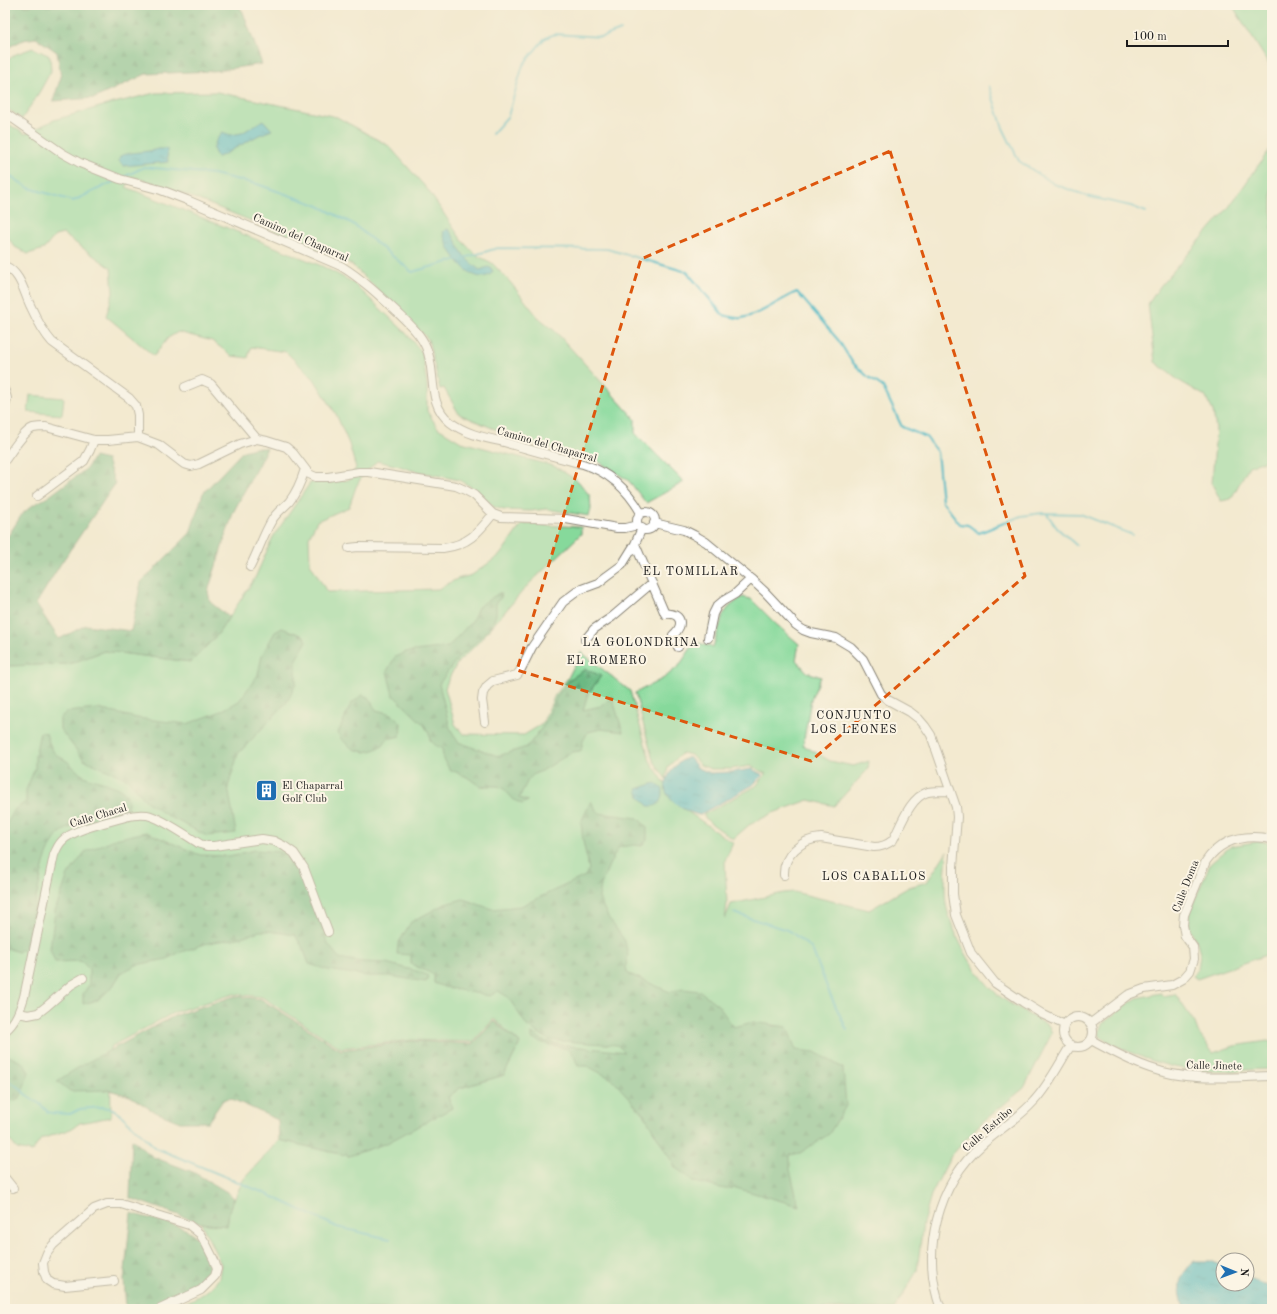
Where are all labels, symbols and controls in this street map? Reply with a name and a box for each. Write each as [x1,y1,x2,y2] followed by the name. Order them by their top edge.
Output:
[1127,22,1228,48] scale bar
[1133,31,1167,43] text: 100 m
[251,212,350,264] street label: Camino del Chaparral
[495,426,598,465] street label: Camino del Chaparral
[643,566,739,578] district label: EL TOMILLAR
[583,637,700,649] district label: LA GOLONDRINA
[566,655,648,667] district label: EL ROMERO
[811,710,897,736] district label: CONJUNTO LOS LEONES
[254,778,280,804] building icon: El Chaparral Golf Club
[282,781,343,805] place label: El Chaparral Golf Club
[69,803,128,830] street label: Calle Chacal
[1171,858,1202,914] street label: Calle Doma
[822,871,926,883] district label: LOS CABALLOS
[1186,1061,1242,1072] street label: Calle Jinete
[961,1106,1015,1155] street label: Calle Estribo
[1215,1252,1255,1292] north arrow
[1238,1268,1249,1277] text: N

